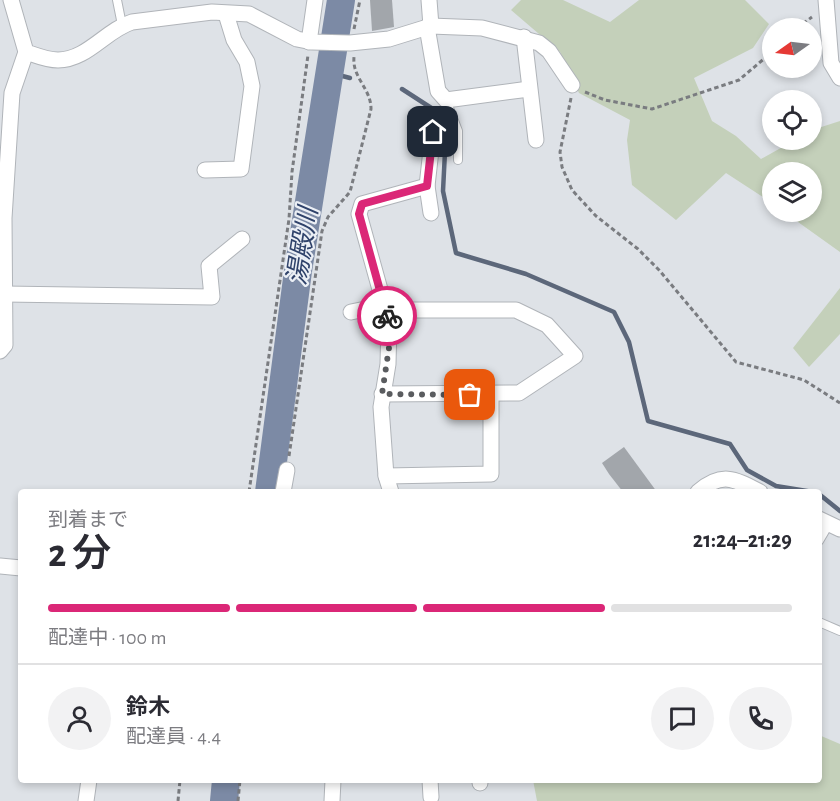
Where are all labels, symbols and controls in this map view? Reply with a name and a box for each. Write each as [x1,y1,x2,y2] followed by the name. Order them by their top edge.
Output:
[762,18,822,78] north arrow
[762,18,822,222] map controls
[762,90,822,150] button: locate
[407,106,458,157] pin
[416,115,449,148] icon: home
[762,162,822,222] button: layers
[283,202,322,287] water label: 湯殿川
[357,286,417,346] courier
[371,300,404,333] icon: bike
[444,369,495,420] pin
[453,378,486,411] icon: bag
[48,510,128,530] text: 到着まで
[693,529,792,551] text: 21:24–21:29
[48,535,111,574] text: 2 分
[48,628,166,648] text: 配達中 · 100 m
[48,687,111,750] button: person
[651,687,714,750] button: chat
[729,687,792,750] button: phone
[126,696,170,718] text: 鈴木
[126,727,221,747] text: 配達員 · 4.4

